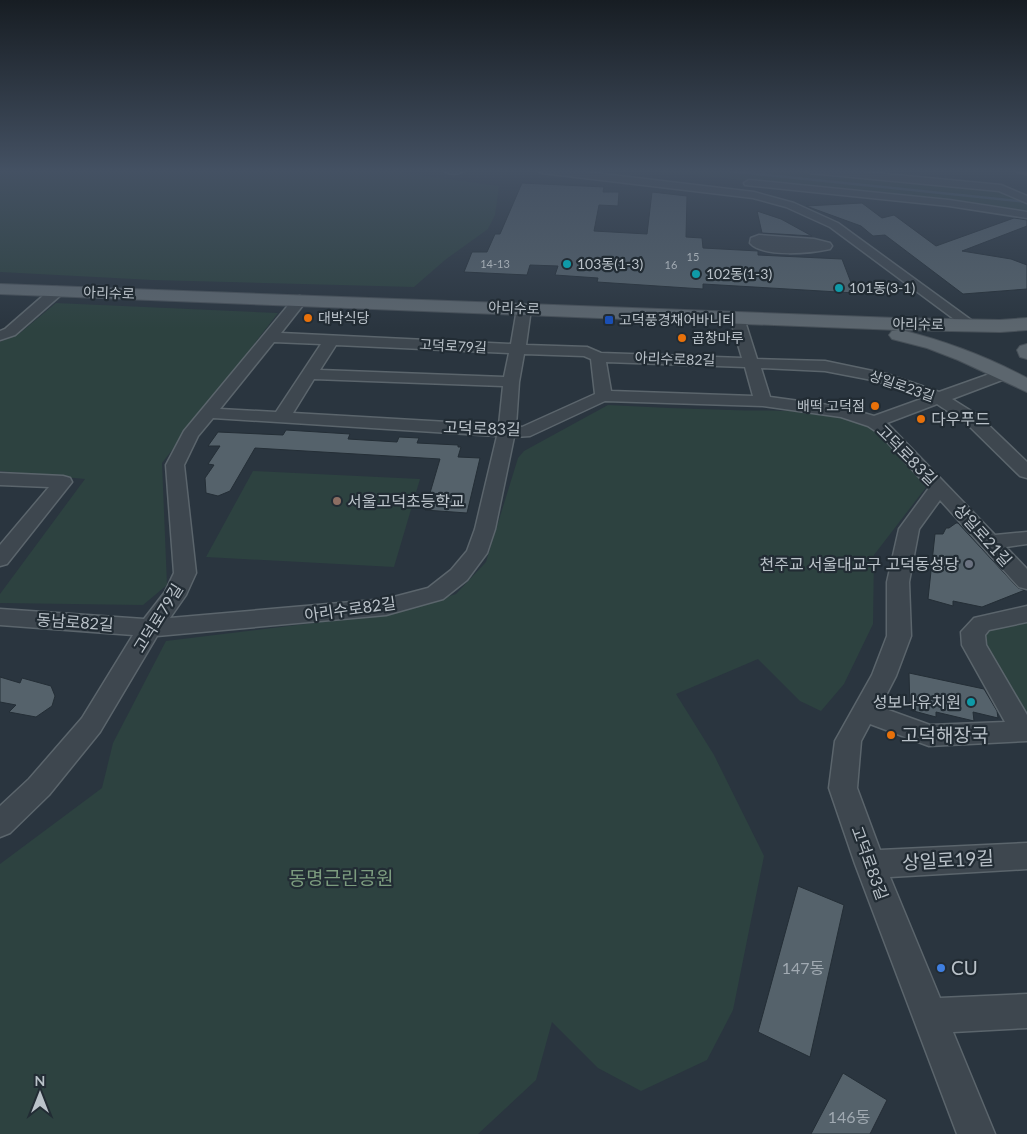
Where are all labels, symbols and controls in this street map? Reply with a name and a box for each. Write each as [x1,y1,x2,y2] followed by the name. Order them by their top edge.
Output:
[687,250,699,263] house number: 15
[577,255,643,272] place label: 103동(1-3)
[480,257,510,270] house number: 14-13
[561,258,573,270] marker: 103동(1-3)
[665,258,677,271] house number: 16
[706,265,772,282] place label: 102동(1-3)
[690,268,702,280] marker: 102동(1-3)
[849,279,915,296] place label: 101동(3-1)
[833,282,845,294] marker: 101동(3-1)
[83,283,135,302] street label: 아리수로
[488,298,540,317] street label: 아리수로
[318,309,370,326] place label: 대박식당
[619,311,735,328] place label: 고덕풍경채어바니티
[302,312,314,324] marker: 대박식당
[603,314,615,326] marker: 고덕풍경채어바니티
[892,315,944,332] street label: 아리수로
[692,329,744,346] place label: 곱창마루
[676,332,688,344] marker: 곱창마루
[419,335,487,356] street label: 고덕로79길
[634,349,716,368] street label: 아리수로82길
[867,366,937,405] street label: 상일로23길
[797,397,865,414] place label: 배떡 고덕점
[869,400,881,412] marker: 배떡 고덕점
[931,409,990,428] place label: 다우푸드
[915,413,927,425] marker: 다우푸드
[443,417,521,438] street label: 고덕로83길
[873,421,941,489] street label: 고덕로83길
[347,491,465,510] place label: 서울고덕초등학교
[331,495,343,507] marker: 서울고덕초등학교
[950,500,1016,570] street label: 상일로21길
[759,554,959,573] place label: 천주교 서울대교구 고덕동성당
[963,558,975,570] marker: 천주교 서울대교구 고덕동성당
[129,580,186,656] street label: 고덕로79길
[303,593,397,624] street label: 아리수로82길
[36,609,114,634] street label: 동남로82길
[873,692,961,711] place label: 성보나유치원
[965,696,977,708] marker: 성보나유치원
[901,723,988,746] place label: 고덕해장국
[885,729,897,741] marker: 고덕해장국
[848,823,893,902] street label: 고덕로83길
[901,846,994,873] street label: 상일로19길
[289,866,393,889] park label: 동명근린공원
[951,956,978,979] place label: CU
[782,958,825,977] house number: 147동
[935,962,947,974] marker: CU
[15,1069,65,1119] north arrow
[35,1072,45,1089] text: N
[828,1107,871,1126] house number: 146동

